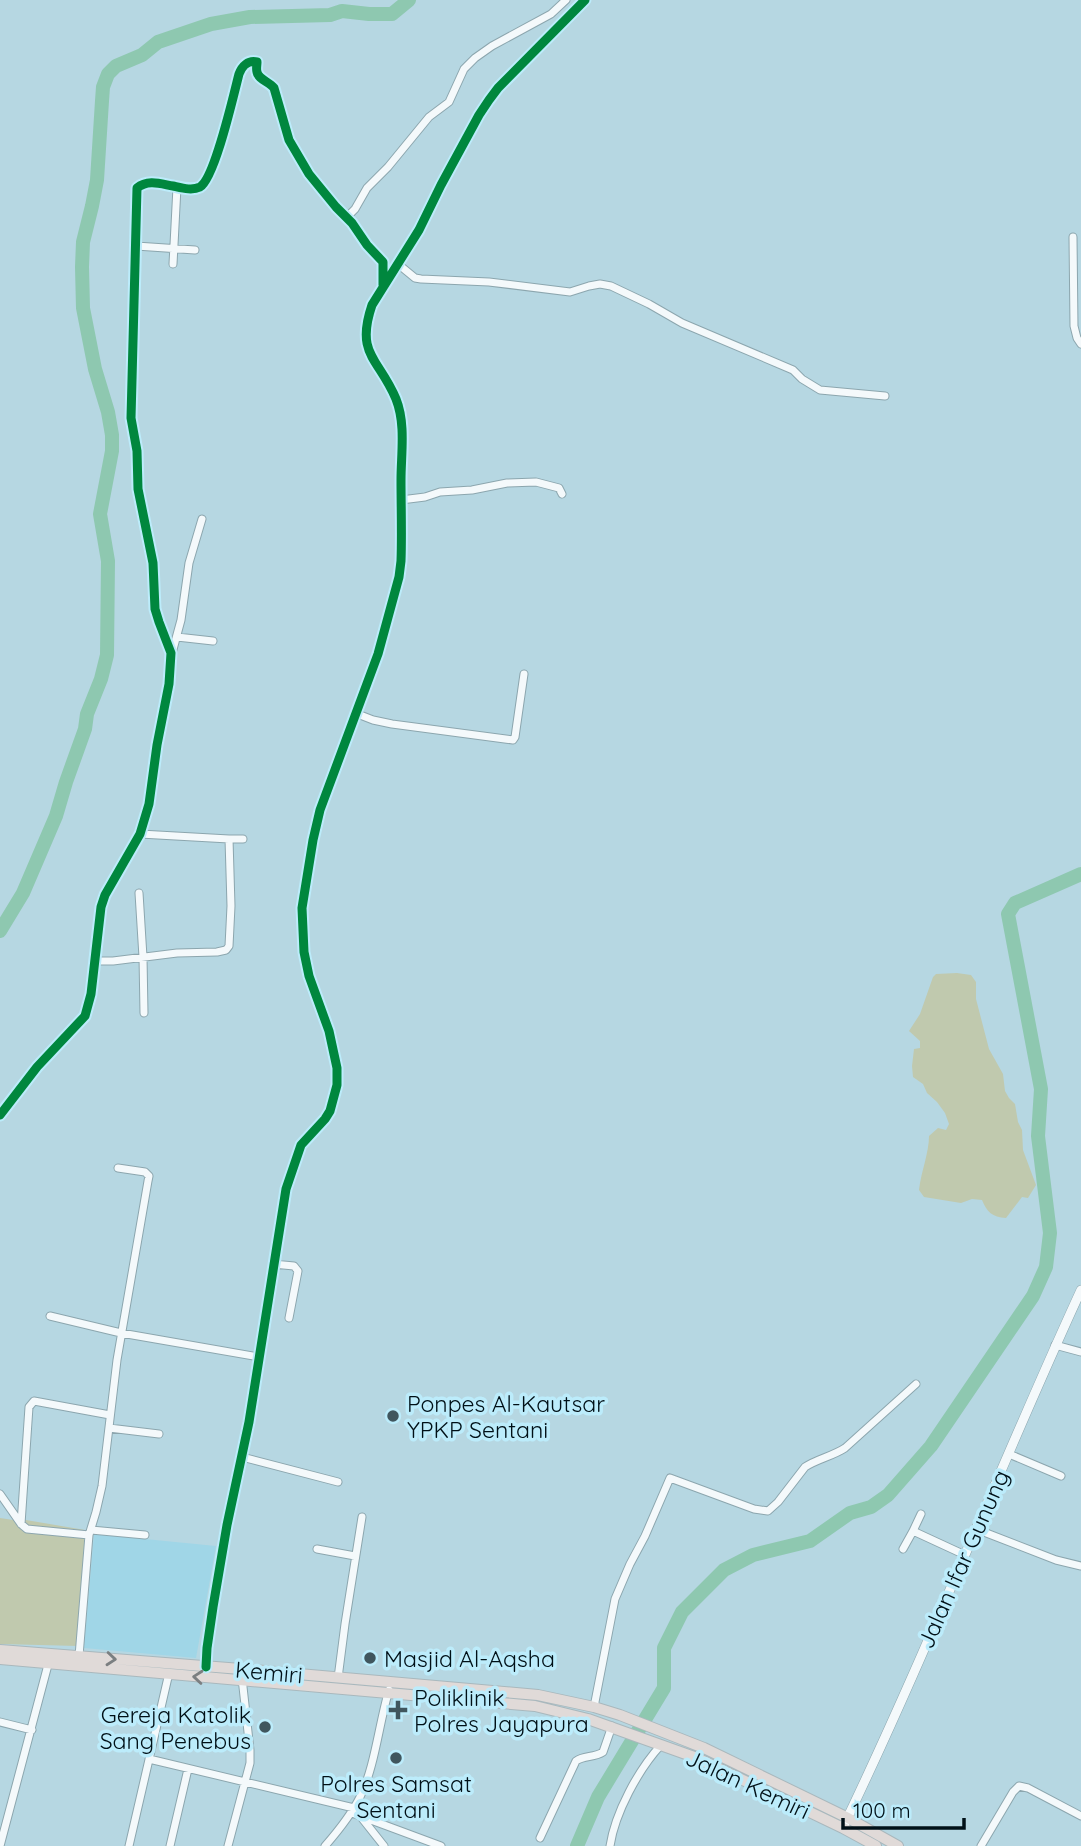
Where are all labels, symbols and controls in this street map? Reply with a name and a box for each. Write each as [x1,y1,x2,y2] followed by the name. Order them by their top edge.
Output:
[407,1389,605,1444] place label: Ponpes Al-Kautsar YPKP Sentani
[385,1408,401,1424] marker: Ponpes Al-Kautsar YPKP Sentani
[911,1465,1015,1653] street label: Jalan Ifar Gunung
[384,1644,555,1673] place label: Masjid Al-Aqsha
[362,1650,378,1666] marker: Masjid Al-Aqsha
[106,1651,117,1666] one-way arrow
[234,1655,304,1689] street label: Kemiri
[192,1669,204,1684] one-way arrow
[414,1683,589,1738] place label: Poliklinik Polres Jayapura
[100,1700,251,1755] place label: Gereja Katolik Sang Penebus
[388,1700,408,1720] marker: Poliklinik Polres Jayapura
[257,1719,273,1735] marker: Gereja Katolik Sang Penebus
[681,1743,815,1825] street label: Jalan Kemiri
[388,1750,404,1766] marker: Polres Samsat Sentani
[320,1769,472,1824] place label: Polres Samsat Sentani
[843,1786,964,1830] scale bar
[853,1797,911,1823] text: 100 m

